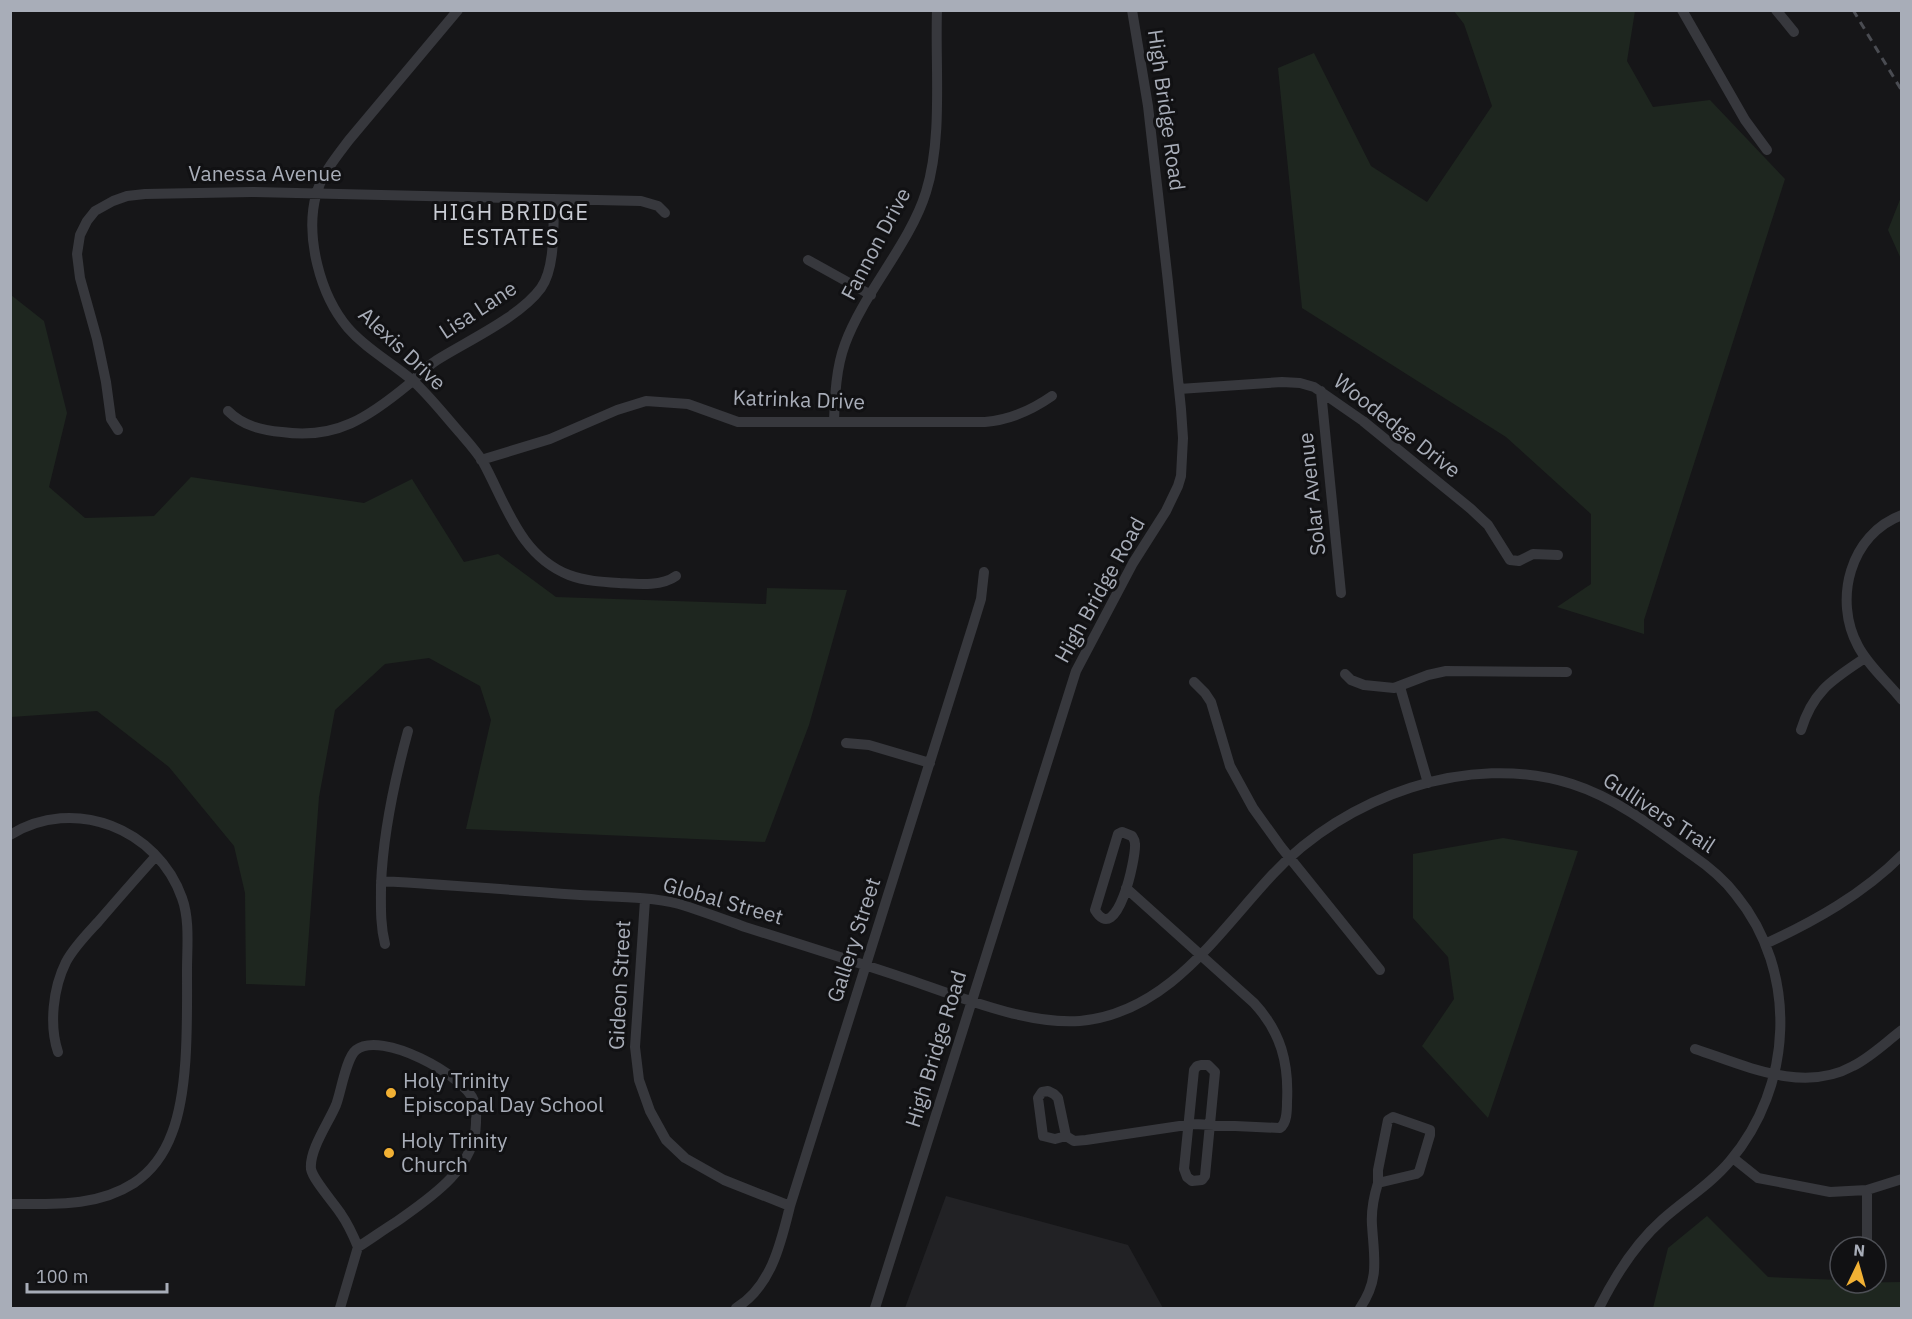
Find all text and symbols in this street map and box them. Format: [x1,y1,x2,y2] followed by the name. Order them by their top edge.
[1142,27,1192,192] street label: High Bridge Road
[188,159,342,187] street label: Vanessa Avenue
[834,182,916,305] street label: Fannon Drive
[432,197,590,251] district label: HIGH BRIDGE ESTATES
[433,274,522,345] street label: Lisa Lane
[353,300,453,396] street label: Alexis Drive
[1328,367,1467,484] street label: Woodedge Drive
[732,383,866,415] street label: Katrinka Drive
[1291,431,1331,557] street label: Solar Avenue
[1047,512,1151,667] street label: High Bridge Road
[1598,765,1721,859] street label: Gullivers Trail
[660,870,787,931] street label: Global Street
[820,874,886,1006] street label: Gallery Street
[602,919,636,1050] street label: Gideon Street
[898,967,972,1131] street label: High Bridge Road
[403,1066,604,1118] place label: Holy Trinity Episcopal Day School
[384,1086,398,1100] marker: Holy Trinity Episcopal Day School
[401,1126,508,1178] place label: Holy Trinity Church
[382,1146,396,1160] marker: Holy Trinity Church
[1828,1235,1888,1295] north arrow
[1853,1240,1866,1261] text: N
[27,1256,166,1294] scale bar
[36,1265,88,1288] text: 100 m

